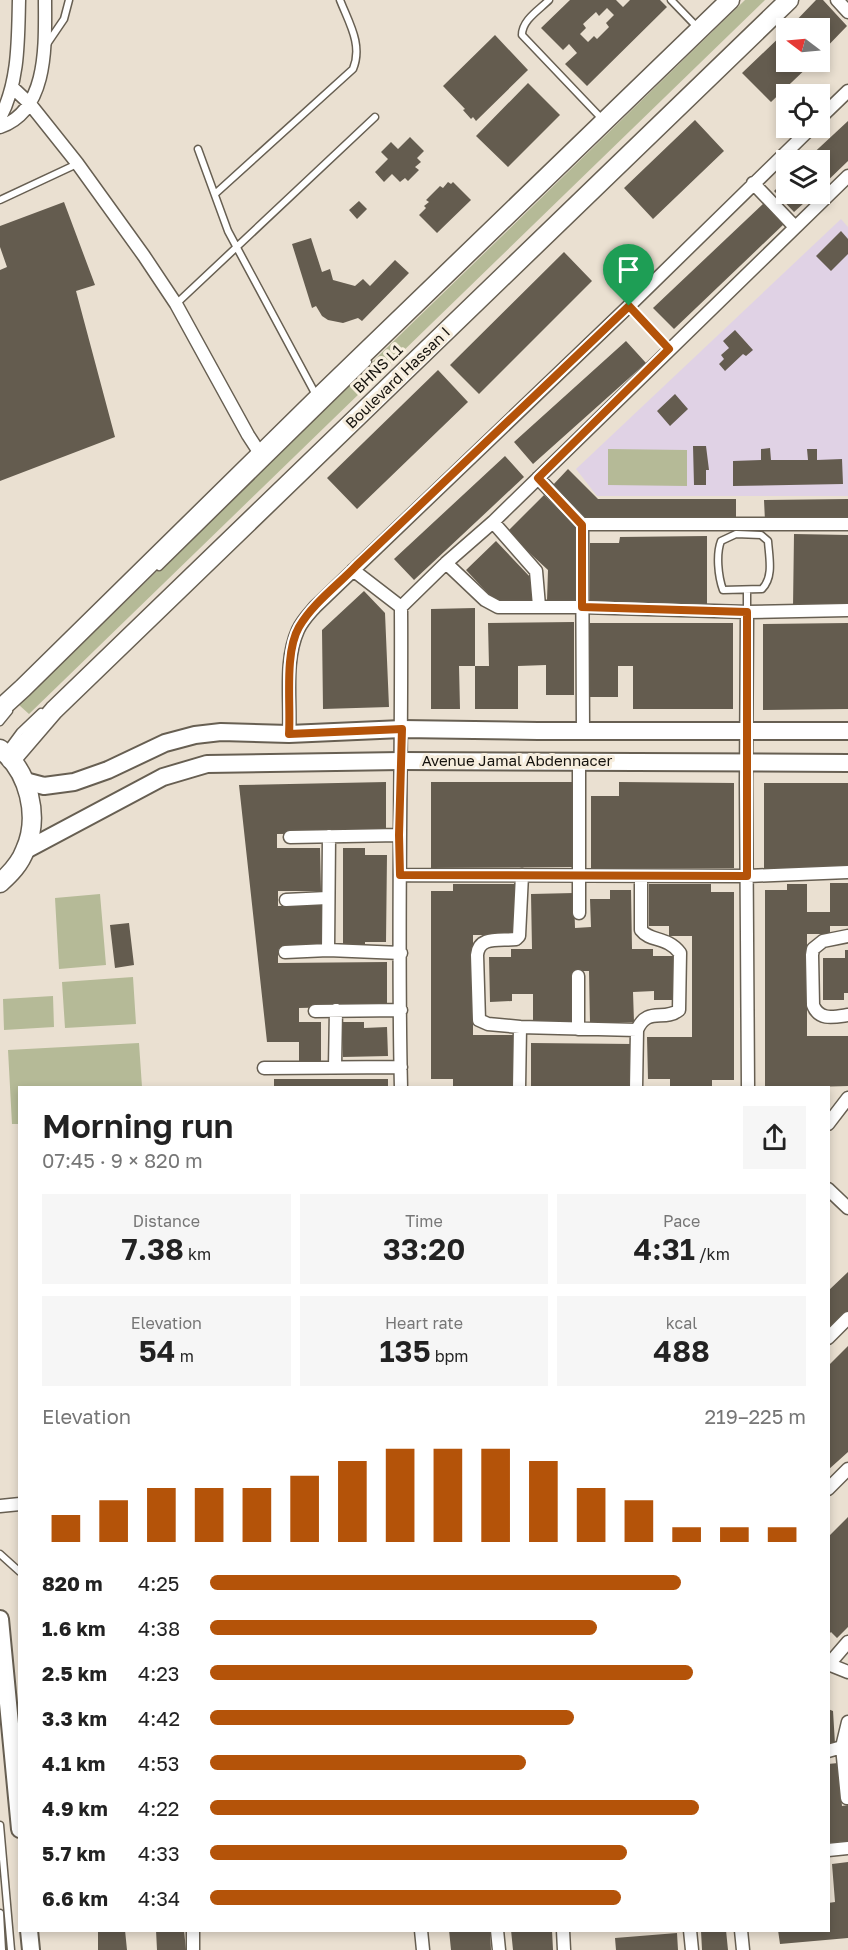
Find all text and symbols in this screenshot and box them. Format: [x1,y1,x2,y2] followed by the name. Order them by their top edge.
[776,18,830,72] north arrow
[776,18,830,204] map controls
[776,84,830,138] button: locate
[776,150,830,204] button: layers
[603,244,654,306] pin
[612,253,645,286] icon: arrive
[341,323,453,432] street label: Boulevard Hassan I
[349,340,406,396] street label: BHNS L1
[422,751,612,769] street label: Avenue Jamal Abdennacer
[42,1106,234,1145] text: Morning run
[743,1106,806,1169] button: share
[42,1148,203,1172] text: 07:45 · 9 × 820 m
[133,1211,200,1231] text: Distance
[405,1211,443,1231] text: Time
[663,1211,700,1231] text: Pace
[121,1231,184,1267] text: 7.38
[383,1231,465,1267] text: 33:20
[634,1231,695,1267] text: 4:31
[184,1244,211,1264] text: km
[695,1244,730,1264] text: /km
[131,1313,202,1333] text: Elevation
[385,1313,463,1333] text: Heart rate
[666,1313,697,1333] text: kcal
[139,1333,176,1369] text: 54
[379,1333,431,1369] text: 135
[653,1333,710,1369] text: 488
[176,1346,194,1366] text: m
[431,1346,469,1366] text: bpm
[42,1404,131,1428] text: Elevation
[705,1404,806,1428] text: 219–225 m
[42,1571,103,1595] text: 820 m
[138,1571,179,1595] text: 4:25
[42,1616,106,1640] text: 1.6 km
[138,1616,180,1640] text: 4:38
[42,1661,107,1685] text: 2.5 km
[138,1661,180,1685] text: 4:23
[42,1706,107,1730] text: 3.3 km
[138,1706,180,1730] text: 4:42
[42,1751,105,1775] text: 4.1 km
[138,1751,180,1775] text: 4:53
[42,1796,108,1820] text: 4.9 km
[138,1796,179,1820] text: 4:22
[42,1841,106,1865] text: 5.7 km
[138,1841,180,1865] text: 4:33
[42,1886,108,1910] text: 6.6 km
[138,1886,180,1910] text: 4:34

